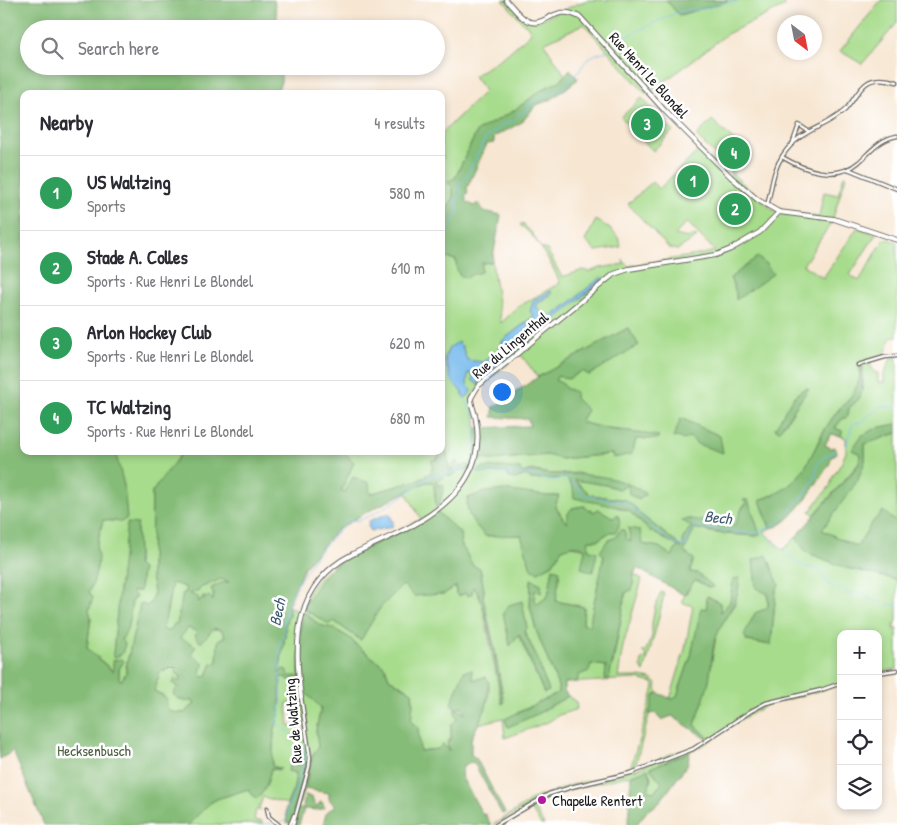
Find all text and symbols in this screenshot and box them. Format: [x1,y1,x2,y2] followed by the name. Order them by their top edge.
[777,15,822,60] north arrow
[20,20,445,75] search box
[604,27,694,123] street label: Rue Henri Le Blondel
[38,34,66,62] icon: search
[78,35,159,61] text: Search here
[631,105,663,143] pin: 3
[40,108,93,137] text: Nearby
[374,112,425,134] text: 4 results
[718,134,750,172] pin: 4
[677,162,709,200] pin: 1
[87,169,171,195] text: US Waltzing
[53,182,59,204] text: 1
[390,182,425,204] text: 580 m
[719,190,751,228] pin: 2
[87,195,125,217] text: Sports
[87,244,188,270] text: Stade A. Colles
[52,257,60,279] text: 2
[391,257,425,279] text: 610 m
[87,270,253,292] text: Sports · Rue Henri Le Blondel
[467,307,553,383] street label: Rue du Lingenthal
[87,319,212,345] text: Arlon Hockey Club
[52,332,60,354] text: 3
[389,332,425,354] text: 620 m
[87,345,253,367] text: Sports · Rue Henri Le Blondel
[489,379,515,405] your location
[87,394,171,420] text: TC Waltzing
[53,407,59,429] text: 4
[390,407,425,429] text: 680 m
[87,420,253,442] text: Sports · Rue Henri Le Blondel
[703,505,734,530] water label: Bech
[263,595,291,628] water label: Bech
[837,630,882,810] map controls
[837,630,882,675] button: +
[837,675,882,720] button: −
[279,677,307,764] street label: Rue de Waltzing
[837,720,882,765] button: locate
[57,740,131,761] park label: Hecksenbusch
[837,765,882,810] button: layers
[552,790,643,811] place label: Chapelle Rentert
[536,794,548,806] marker: Chapelle Rentert

